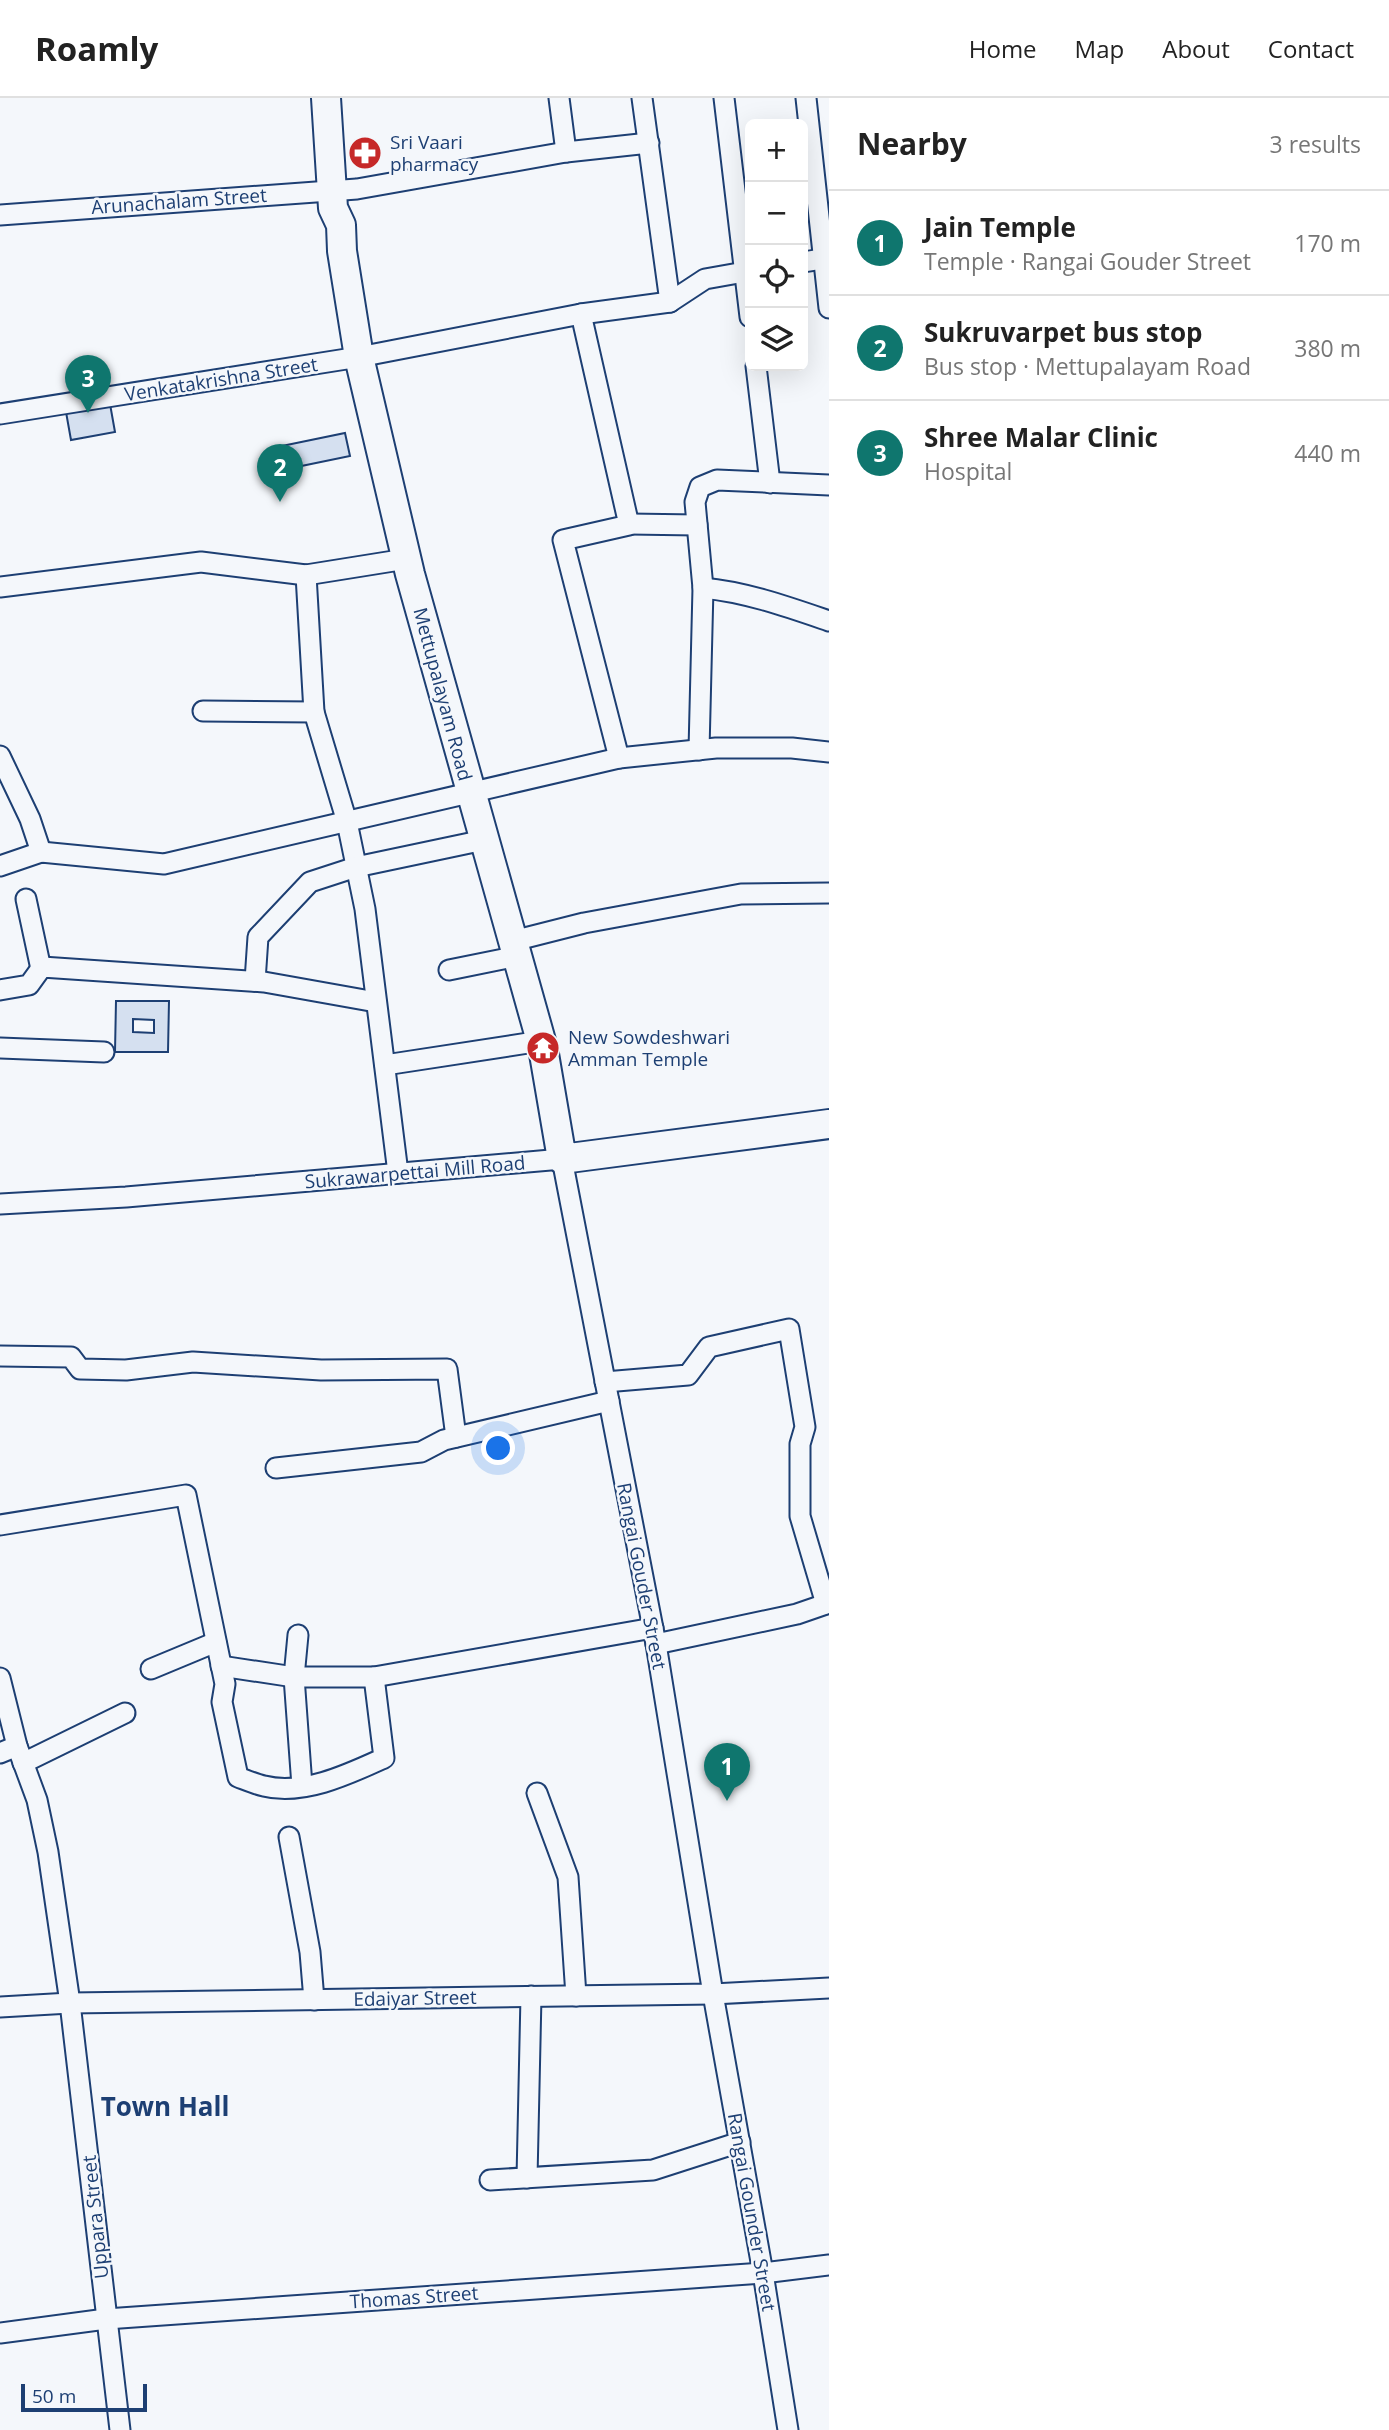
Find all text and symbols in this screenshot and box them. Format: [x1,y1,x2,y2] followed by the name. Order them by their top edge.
[35,26,158,71] text: Roamly
[969,32,1037,65] text: Home
[1075,32,1124,65] text: Map
[1162,32,1230,65] text: About
[1268,32,1354,65] text: Contact
[745,119,808,371] map controls
[745,119,808,182] button: +
[857,123,967,164] text: Nearby
[1270,128,1361,160] text: 3 results
[390,129,479,177] place label: Sri Vaari pharmacy
[346,134,384,172] pharmacy icon: Sri Vaari pharmacy
[90,182,268,220] street label: Arunachalam Street
[745,182,808,245] button: −
[924,209,1076,245] text: Jain Temple
[873,227,887,259] text: 1
[1294,227,1361,259] text: 170 m
[745,245,808,308] button: locate
[924,245,1251,277] text: Temple · Rangai Gouder Street
[745,308,808,371] button: layers
[924,314,1203,350] text: Sukruvarpet bus stop
[873,332,887,364] text: 2
[1294,332,1361,364] text: 380 m
[924,350,1251,382] text: Bus stop · Mettupalayam Road
[123,351,320,407] street label: Venkatakrishna Street
[65,355,111,413] pin: 3
[924,419,1158,455] text: Shree Malar Clinic
[873,437,887,469] text: 3
[1294,437,1361,469] text: 440 m
[257,444,303,502] pin: 2
[924,455,1012,487] text: Hospital
[407,604,479,784] street label: Mettupalayam Road
[568,1024,730,1072] place label: New Sowdeshwari Amman Temple
[524,1029,562,1067] temple icon: New Sowdeshwari Amman Temple
[304,1149,526,1195] street label: Sukrawarpettai Mill Road
[481,1431,515,1465] your location
[611,1481,673,1672] street label: Rangai Gouder Street
[704,1743,750,1801] pin: 1
[353,1984,477,2012] street label: Edaiyar Street
[101,2088,229,2124] district label: Town Hall
[722,2111,782,2314] street label: Rangai Gounder Street
[76,2154,114,2280] street label: Uppara Street
[349,2280,479,2314] street label: Thomas Street
[21,2381,147,2413] scale bar
[32,2383,76,2409] text: 50 m

